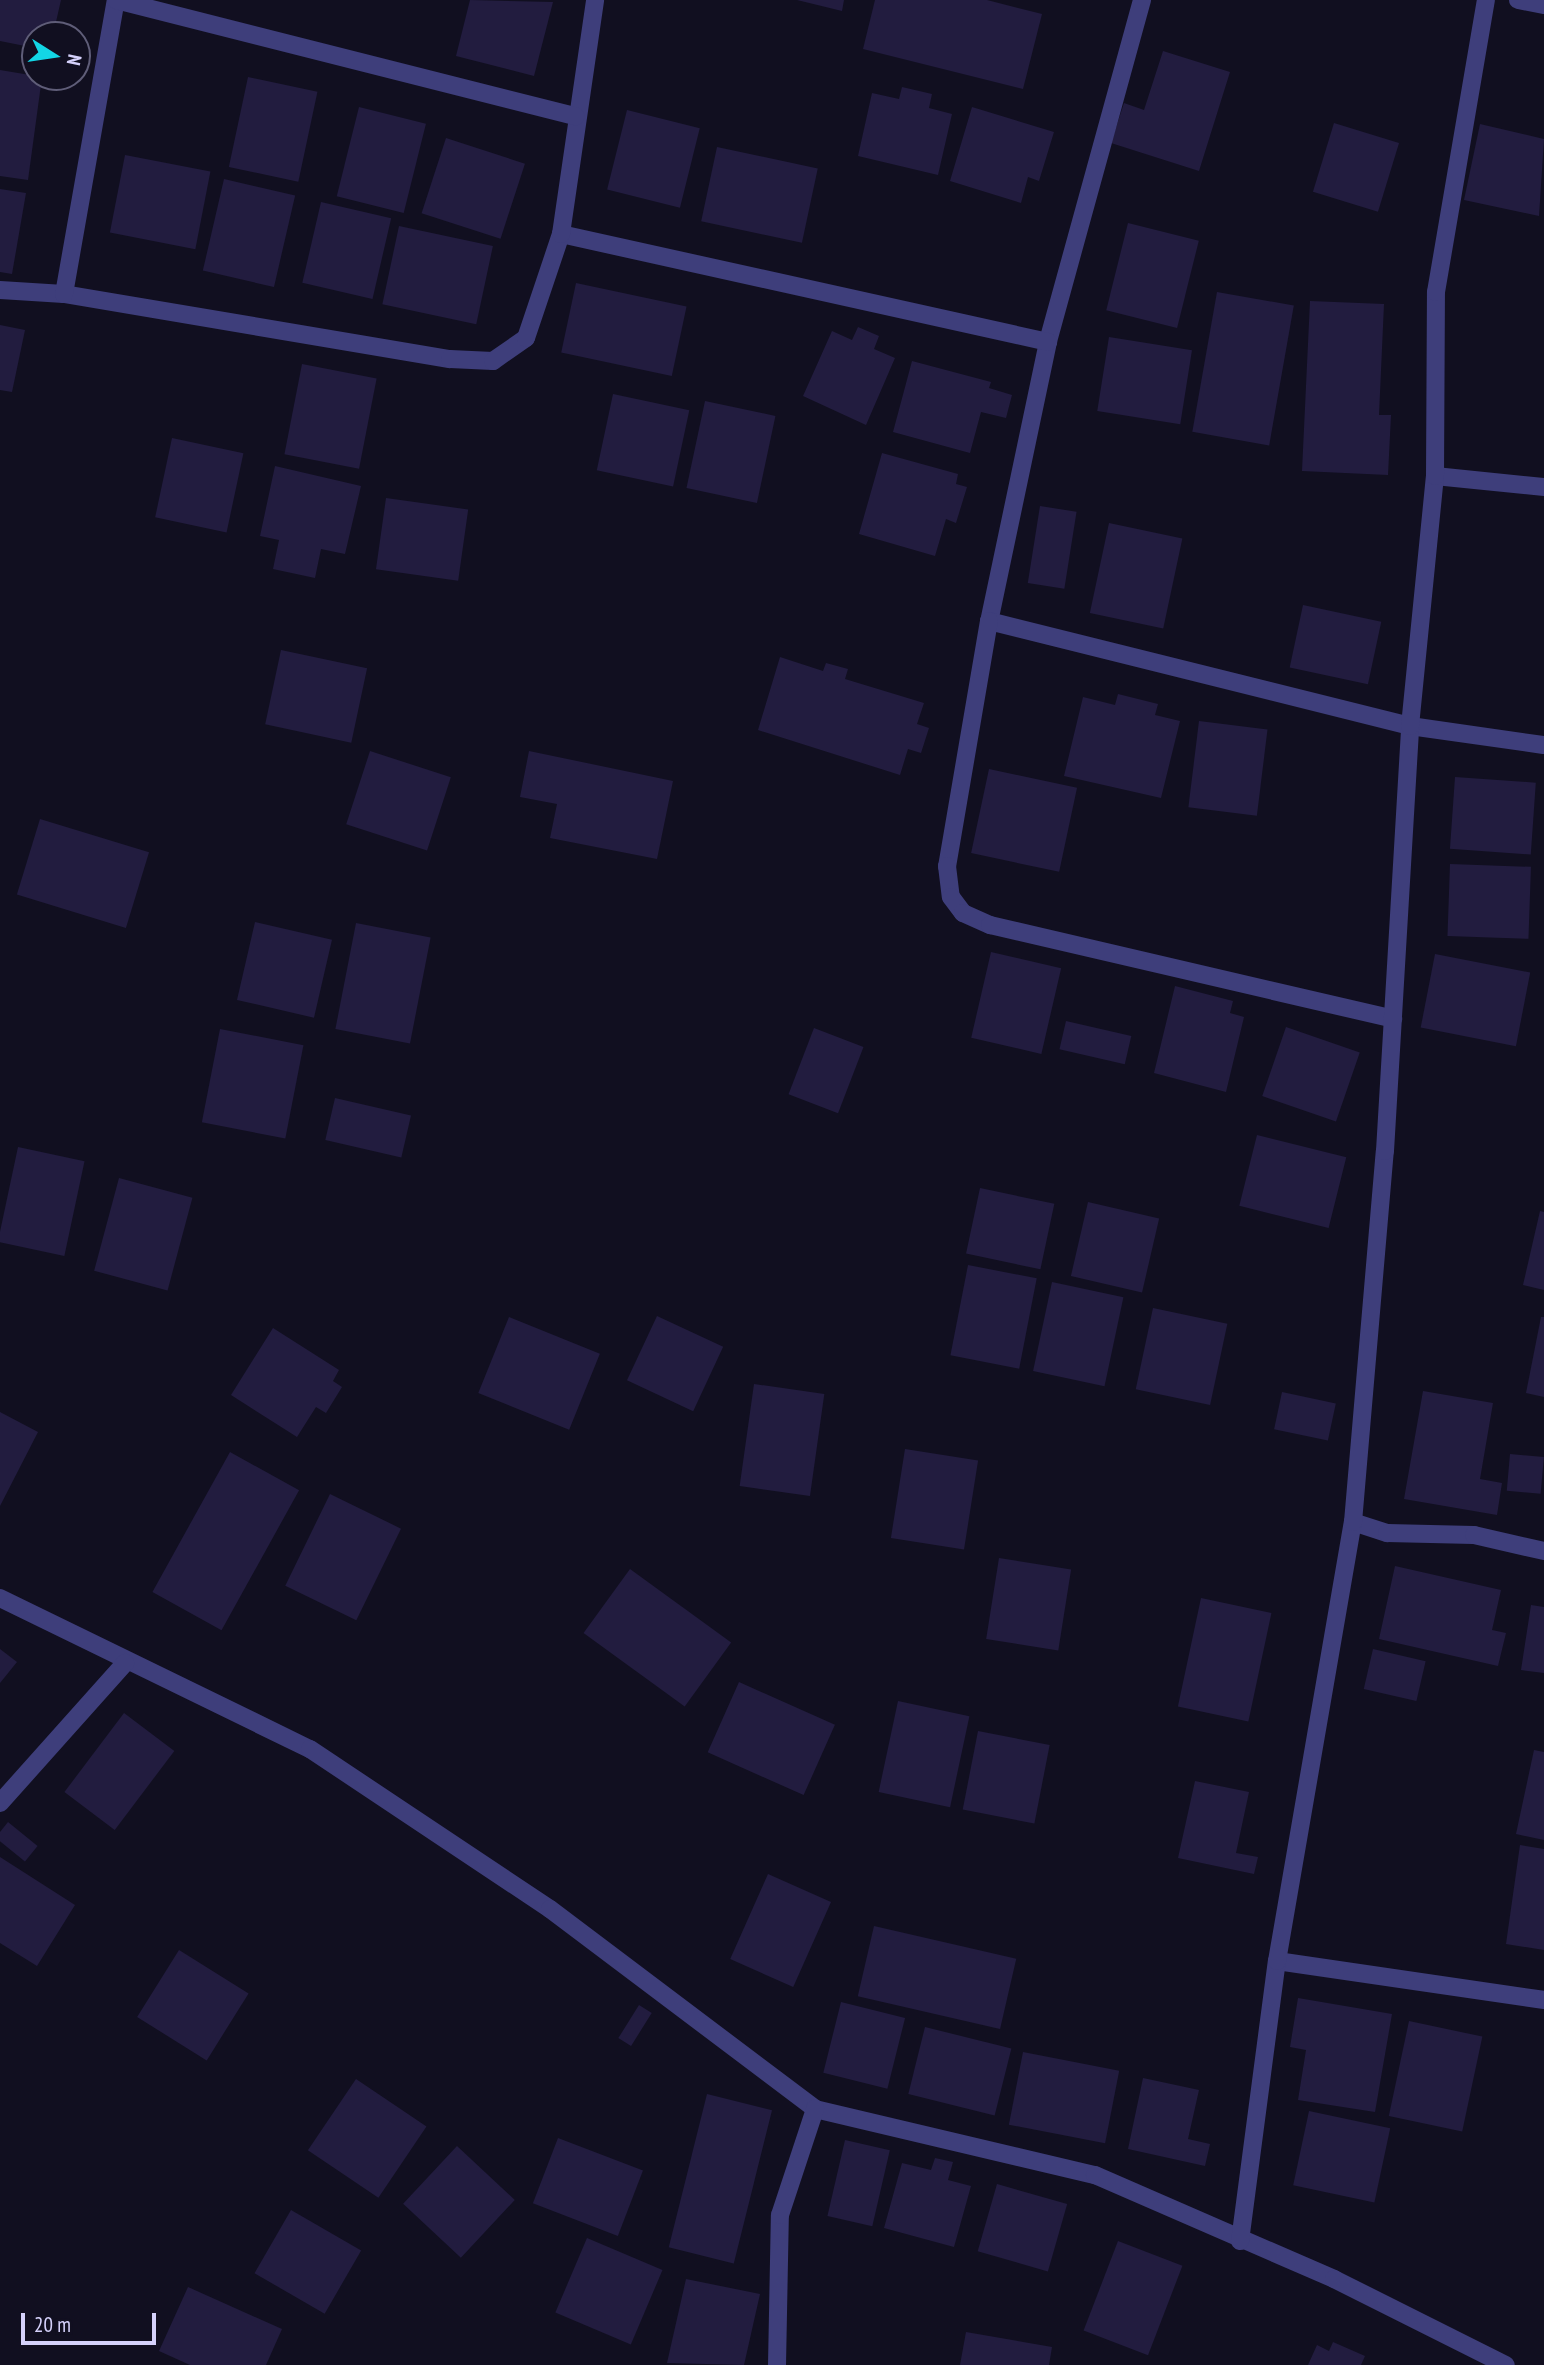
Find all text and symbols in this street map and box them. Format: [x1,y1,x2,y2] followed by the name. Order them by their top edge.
[21,21,91,91] north arrow
[62,52,87,67] text: N
[24,2298,159,2342] scale bar
[34,2311,71,2338] text: 20 m

